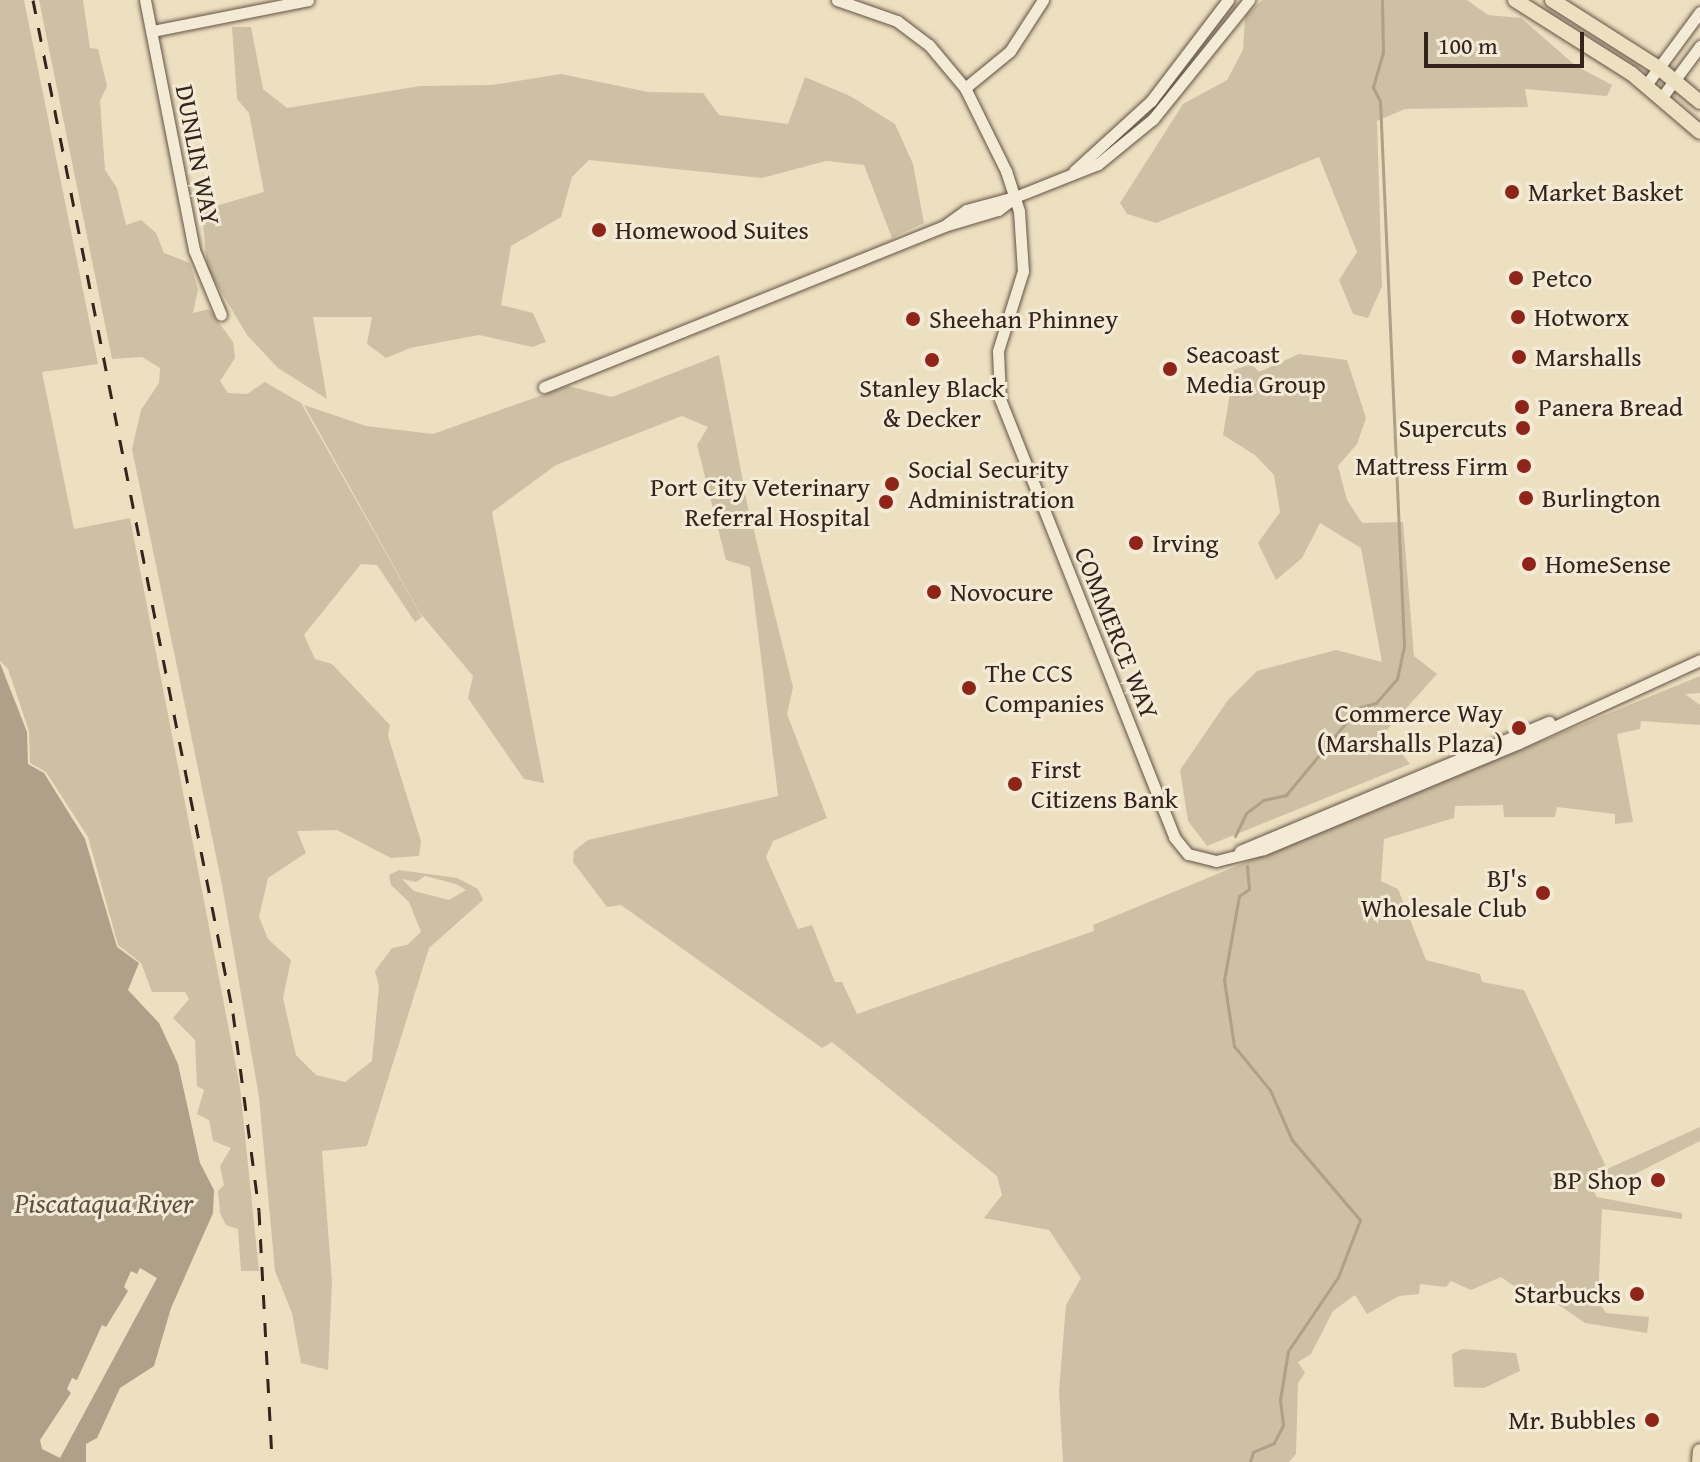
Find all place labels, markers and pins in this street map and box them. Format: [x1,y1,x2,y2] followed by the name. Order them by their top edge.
[1528,176,1684,208] place label: Market Basket
[1503,183,1521,201] marker: Market Basket
[615,214,809,246] place label: Homewood Suites
[590,221,608,239] marker: Homewood Suites
[1532,262,1592,294] place label: Petco
[1507,269,1525,287] marker: Petco
[1534,301,1629,333] place label: Hotworx
[929,303,1118,335] place label: Sheehan Phinney
[1509,308,1527,326] marker: Hotworx
[904,310,922,328] marker: Sheehan Phinney
[1186,338,1326,400] place label: Seacoast Media Group
[1535,341,1641,373] place label: Marshalls
[1510,348,1528,366] marker: Marshalls
[923,351,941,369] marker: Stanley Black & Decker
[1161,360,1179,378] marker: Seacoast Media Group
[859,372,1005,434] place label: Stanley Black & Decker
[1538,391,1683,423] place label: Panera Bread
[1513,398,1531,416] marker: Panera Bread
[1399,412,1507,444] place label: Supercuts
[1514,419,1532,437] marker: Supercuts
[1355,450,1508,482] place label: Mattress Firm
[908,453,1075,514] place label: Social Security Administration
[1515,457,1533,475] marker: Mattress Firm
[650,471,870,532] place label: Port City Veterinary Referral Hospital
[883,475,901,493] marker: Social Security Administration
[1542,482,1661,514] place label: Burlington
[1517,489,1535,507] marker: Burlington
[877,493,895,511] marker: Port City Veterinary Referral Hospital
[1152,527,1218,559] place label: Irving
[1127,534,1145,552] marker: Irving
[1545,548,1671,580] place label: HomeSense
[1520,555,1538,573] marker: HomeSense
[950,576,1054,608] place label: Novocure
[925,583,943,601] marker: Novocure
[985,657,1104,718] place label: The CCS Companies
[960,679,978,697] marker: The CCS Companies
[1317,697,1503,758] place label: Commerce Way (Marshalls Plaza)
[1510,719,1528,737] marker: Commerce Way (Marshalls Plaza)
[1031,753,1178,814] place label: First Citizens Bank
[1006,775,1024,793] marker: First Citizens Bank
[1361,862,1527,924] place label: BJ's Wholesale Club
[1534,884,1552,902] marker: BJ's Wholesale Club
[1553,1164,1642,1196] place label: BP Shop
[1649,1171,1667,1189] marker: BP Shop
[1514,1278,1621,1310] place label: Starbucks
[1628,1285,1646,1303] marker: Starbucks
[1508,1404,1636,1436] place label: Mr. Bubbles
[1643,1411,1661,1429] marker: Mr. Bubbles

